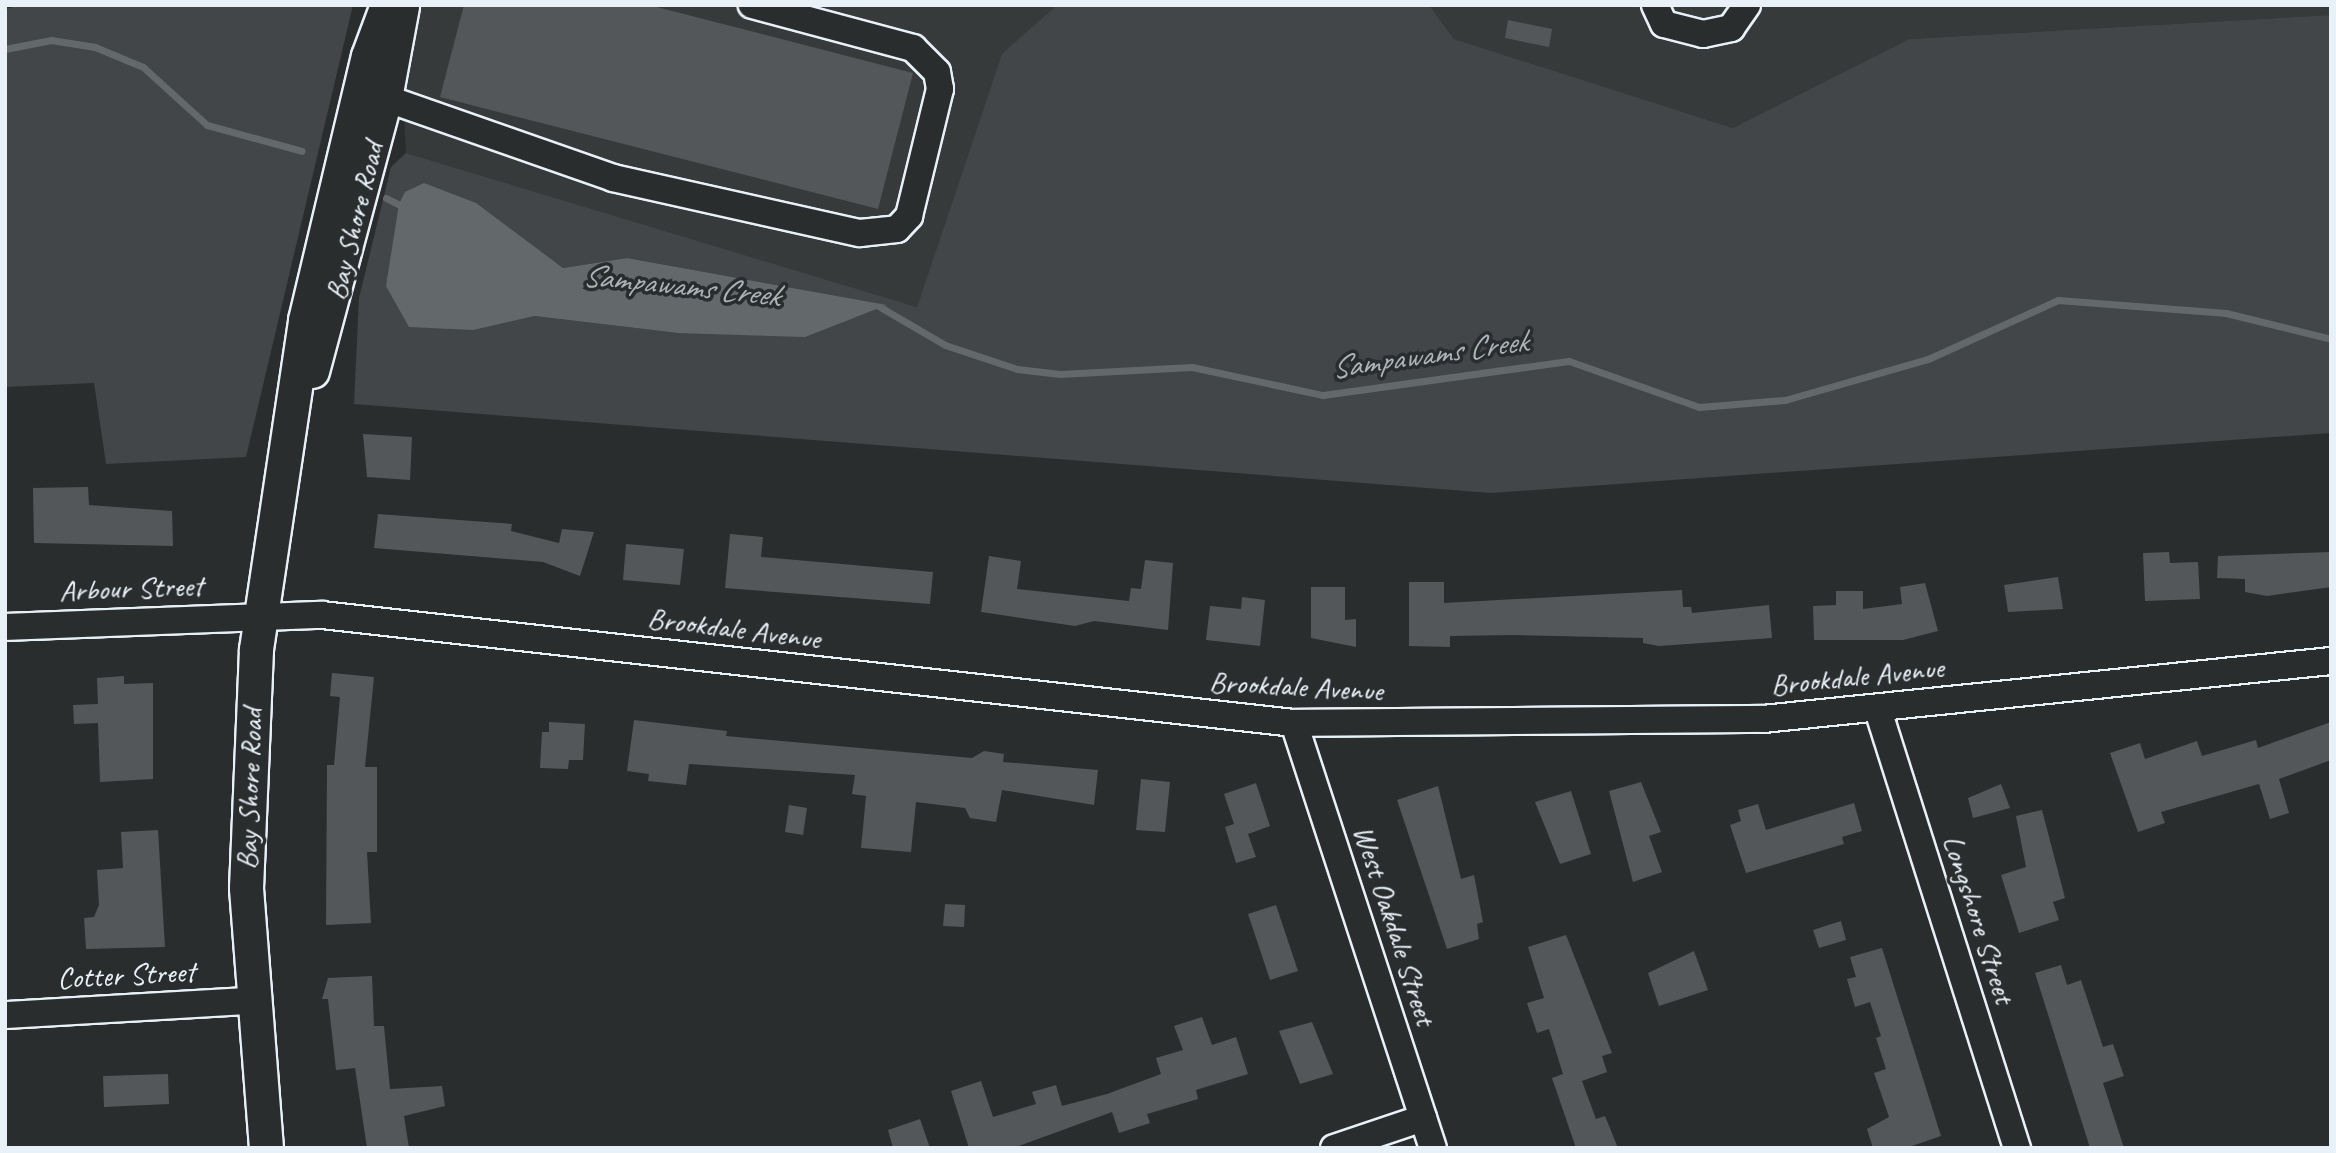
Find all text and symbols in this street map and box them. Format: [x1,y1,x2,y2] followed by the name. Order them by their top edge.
[317,137,391,305] street label: Bay Shore Road
[581,257,781,315] water label: Sampawams Creek
[1329,322,1529,388] water label: Sampawams Creek
[59,568,203,608] street label: Arbour Street
[646,600,822,656] street label: Brookdale Avenue
[1769,649,1945,703] street label: Brookdale Avenue
[1208,663,1384,709] street label: Brookdale Avenue
[228,707,270,871] street label: Bay Shore Road
[1346,820,1444,1030] street label: West Oakdale Street
[1935,830,2023,1008] street label: Longshore Street
[56,953,196,997] street label: Cotter Street

